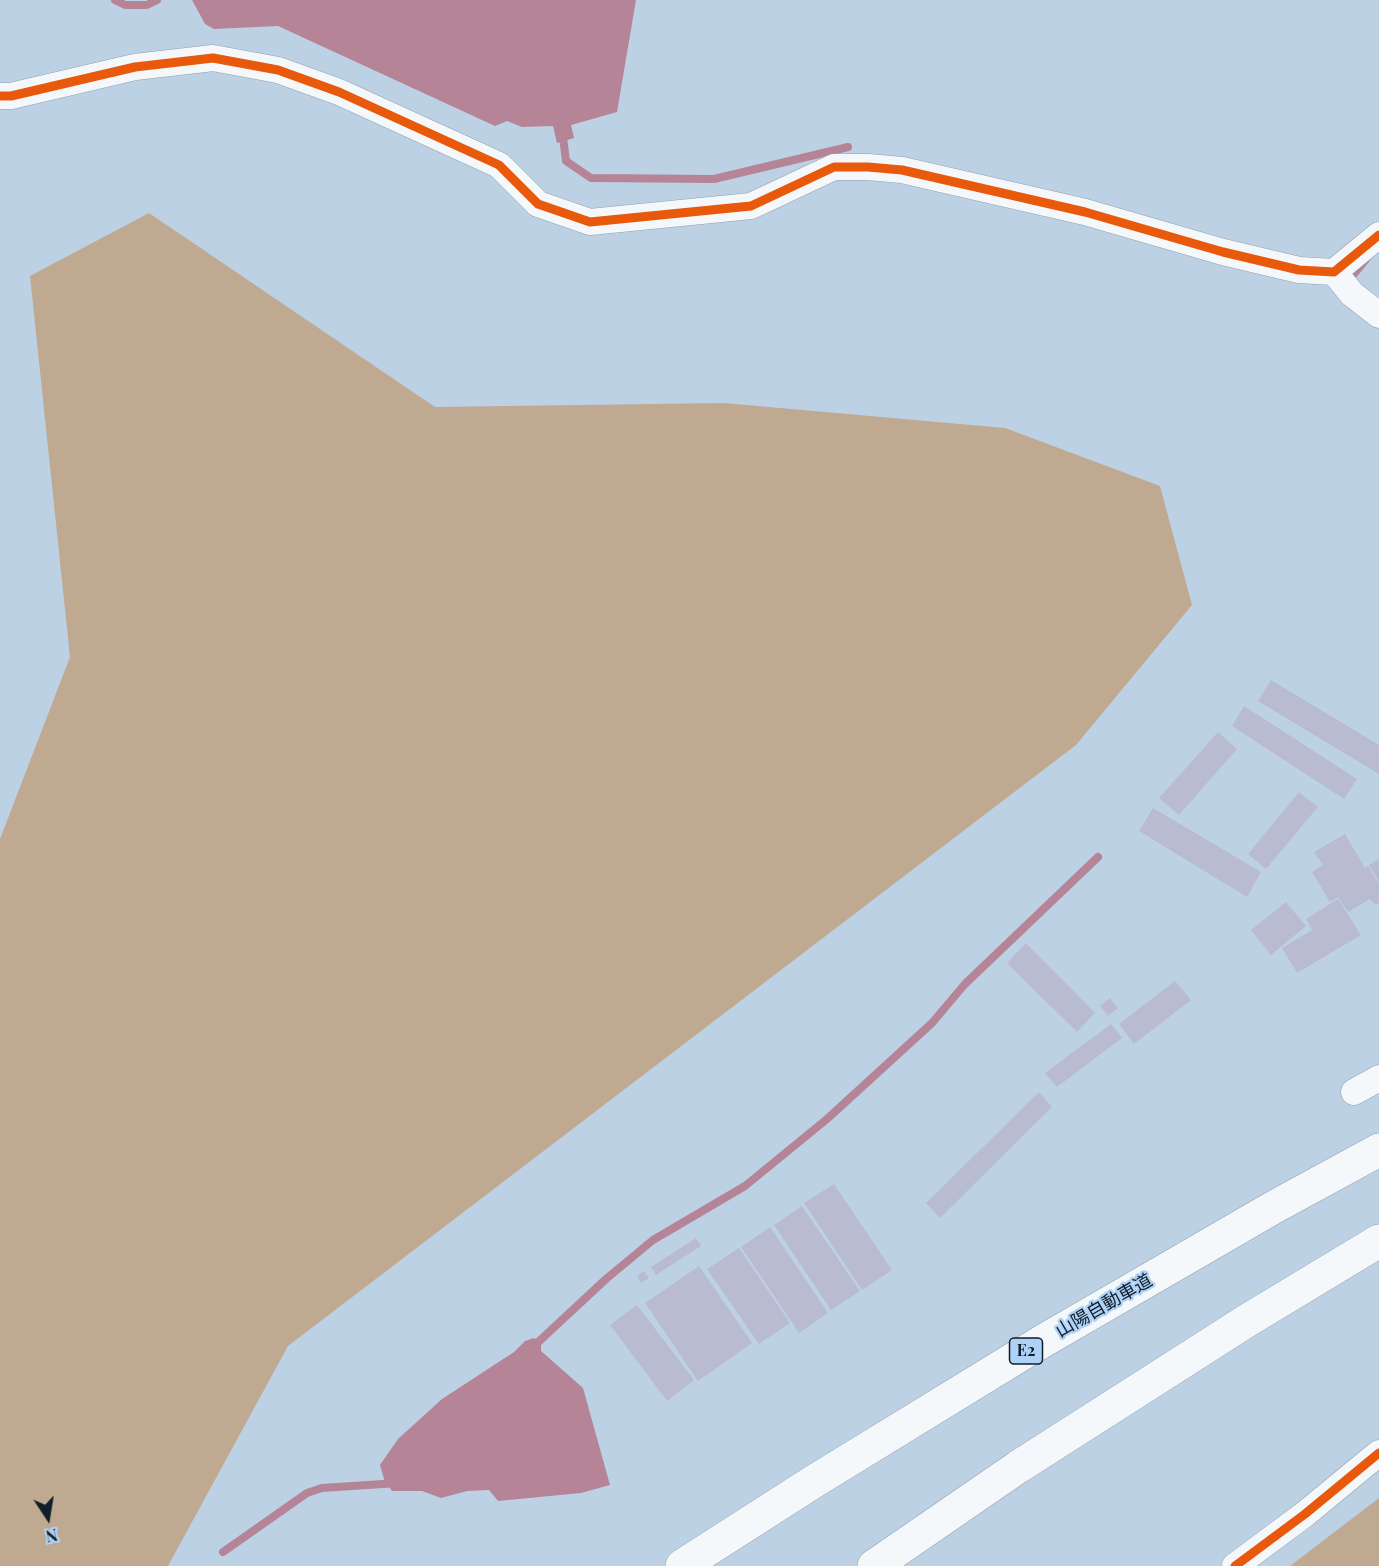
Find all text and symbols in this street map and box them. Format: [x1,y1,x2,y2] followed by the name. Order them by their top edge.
[1052,1270,1156,1342] street label: 山陽自動車道
[1010,1338,1042,1364] road number: E2
[18,1488,78,1548] north arrow
[44,1525,60,1548] text: N

